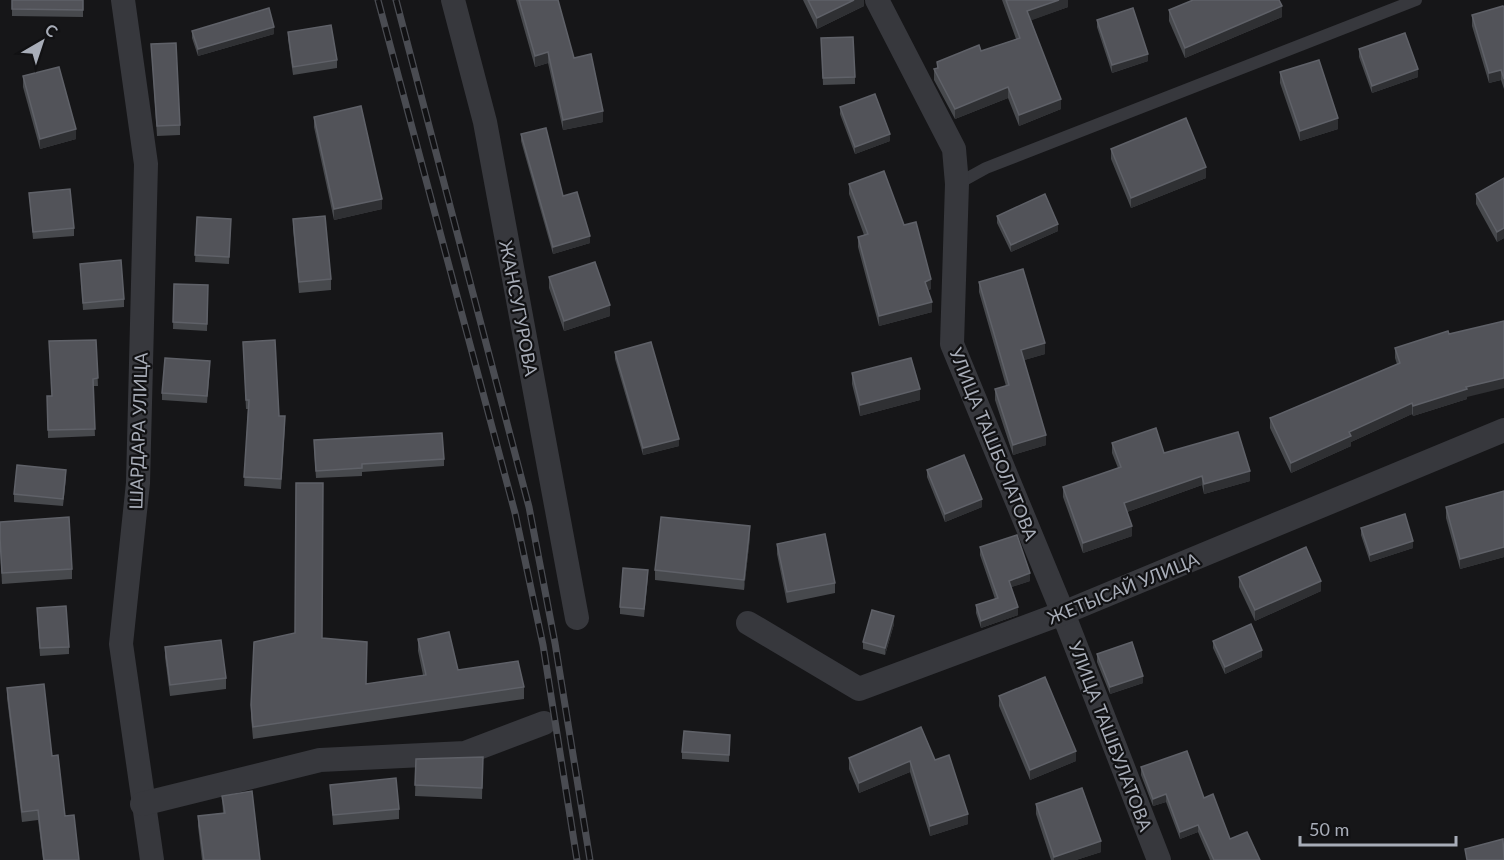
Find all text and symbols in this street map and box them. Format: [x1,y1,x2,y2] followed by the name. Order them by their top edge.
[12,12,72,72] north arrow
[42,19,62,41] text: С
[495,238,543,378] street label: ЖАНСУГУРОВА
[945,344,1043,544] street label: УЛИЦА ТАШБОЛАТОВА
[124,351,152,510] street label: ШАРДАРА УЛИЦА
[1044,547,1203,628] street label: ЖЕТЫСАЙ УЛИЦА
[1065,638,1158,835] street label: УЛИЦА ТАШБУЛАТОВА
[1300,809,1456,847] scale bar
[1309,818,1349,840] text: 50 m

